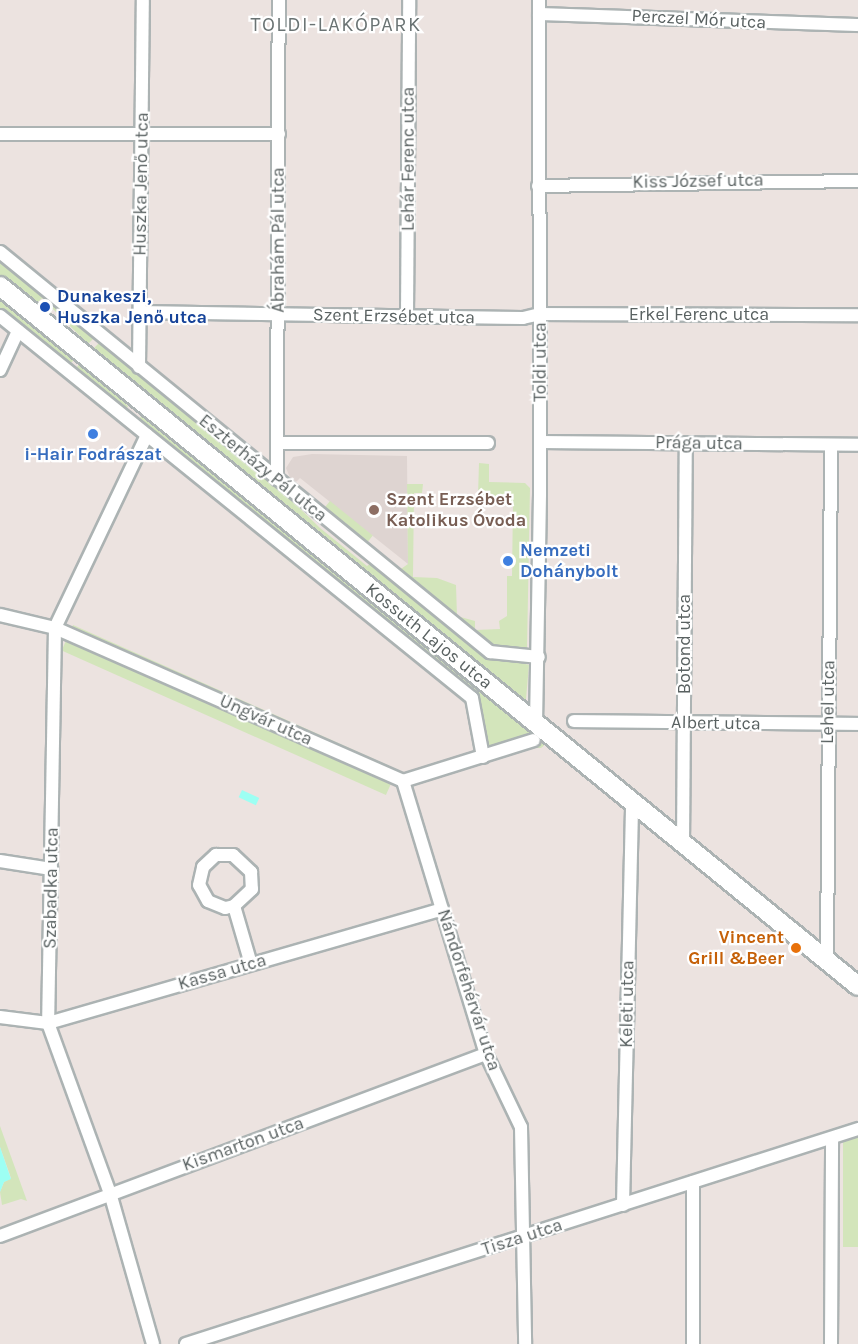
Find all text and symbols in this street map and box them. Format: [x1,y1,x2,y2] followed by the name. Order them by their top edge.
[631,5,767,33] street label: Perczel Mór utca
[250,12,422,36] district label: TOLDI-LAKÓPARK
[397,87,419,231] street label: Lehár Ferenc utca
[129,112,153,256] street label: Huszka Jenő utca
[267,167,289,313] street label: Ábrahám Pál utca
[632,169,764,193] street label: Kiss József utca
[57,286,207,328] place label: Dunakeszi, Huszka Jenő utca
[38,300,52,314] marker: Dunakeszi, Huszka Jenő utca
[629,303,769,325] street label: Erkel Ferenc utca
[313,304,475,328] street label: Szent Erzsébet utca
[529,322,551,402] street label: Toldi utca
[195,410,331,526] street label: Eszterházy Pál utca
[86,427,100,441] marker: i-Hair Fodrászat
[655,431,743,455] street label: Prága utca
[24,443,162,465] place label: i-Hair Fodrászat
[386,489,526,532] place label: Szent Erzsébet Katolikus Óvoda
[367,503,381,517] marker: Szent Erzsébet Katolikus Óvoda
[520,540,618,582] place label: Nemzeti Dohánybolt
[501,554,515,568] marker: Nemzeti Dohánybolt
[361,578,497,694] street label: Kossuth Lajos utca
[673,594,695,694] street label: Botond utca
[816,660,840,744] street label: Lehel utca
[216,690,316,750] street label: Ungvár utca
[671,711,761,735] street label: Albert utca
[39,827,63,949] street label: Szabadka utca
[433,906,505,1074] street label: Nándorfehérvár utca
[688,927,784,970] place label: Vincent Grill &Beer
[789,941,803,955] marker: Vincent Grill &Beer
[175,949,269,995] street label: Kassa utca
[615,960,639,1048] street label: Keleti utca
[179,1112,307,1176] street label: Kismarton utca
[479,1214,565,1260] street label: Tisza utca

